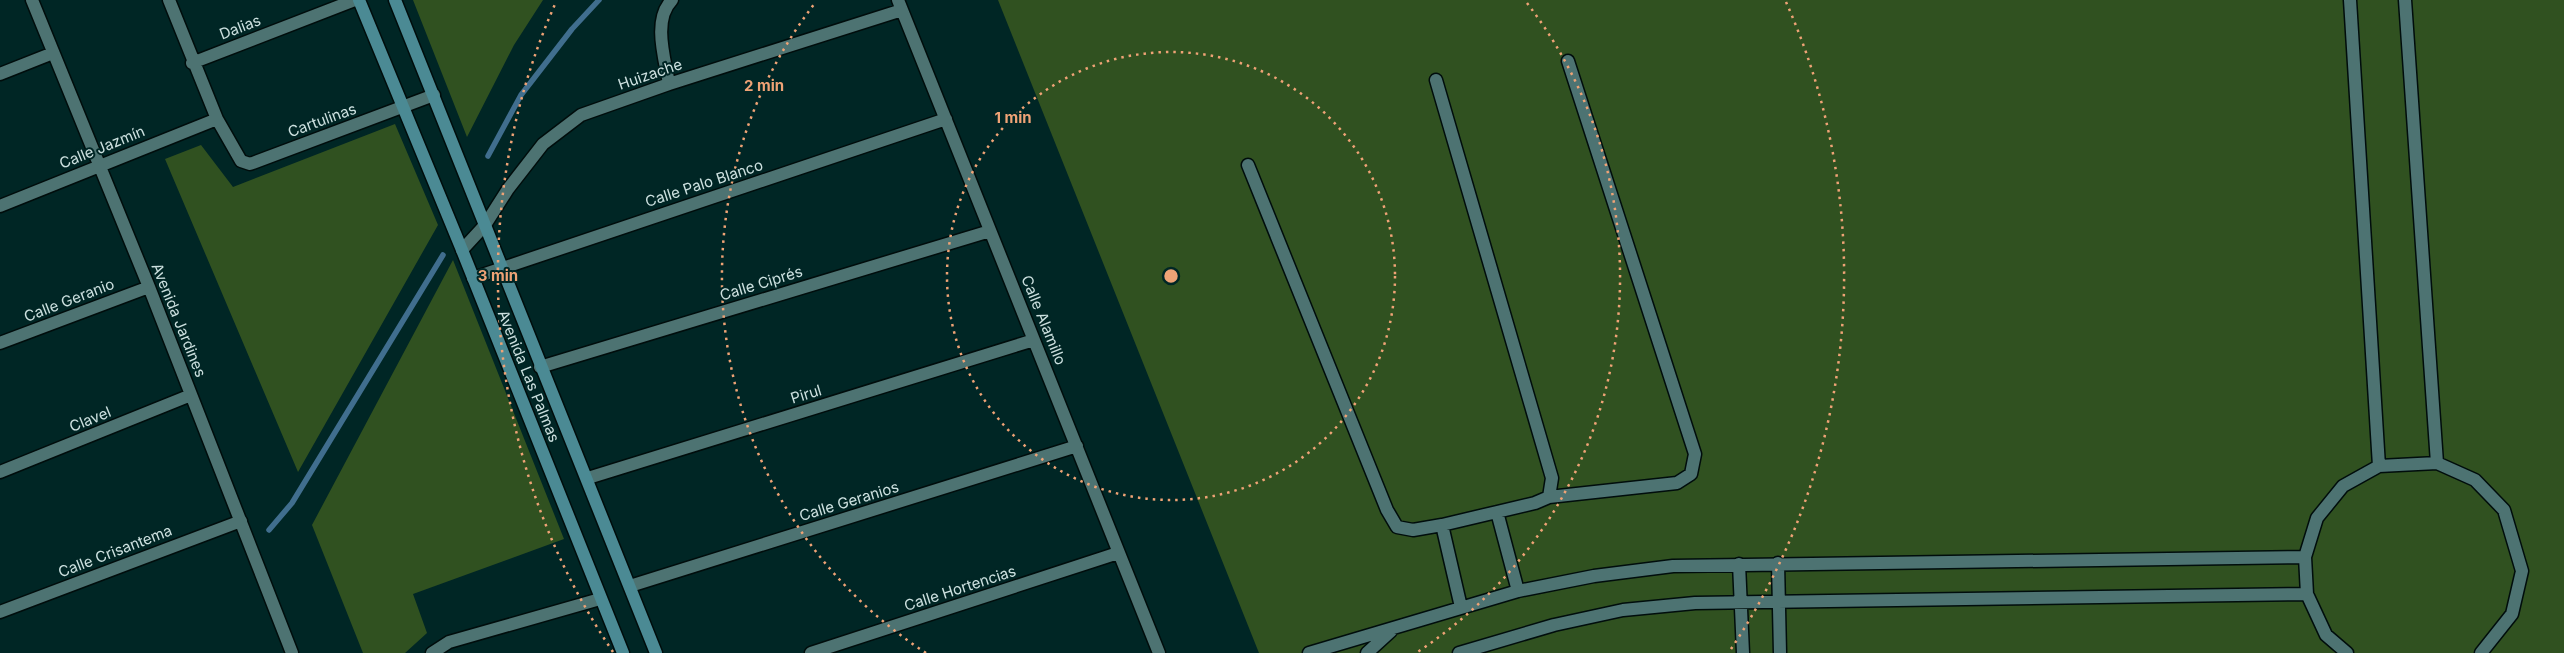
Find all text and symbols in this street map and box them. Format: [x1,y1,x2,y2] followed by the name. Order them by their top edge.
[217,10,263,44] street label: Dalias
[615,54,685,94] street label: Huizache
[744,76,784,95] text: 2 min
[285,99,359,141] street label: Cartulinas
[994,108,1032,127] text: 1 min
[56,121,148,173] street label: Calle Jazmín
[643,155,765,211] street label: Calle Palo Blanco
[147,260,211,380] street label: Avenida Jardines
[717,261,805,305] street label: Calle Ciprés
[478,266,518,285] text: 3 min
[1162,267,1180,285] centre of rings
[1017,272,1071,368] street label: Calle Alamillo
[21,274,117,326] street label: Calle Geranio
[494,307,564,445] street label: Avenida Las Palmas
[788,380,824,408] street label: Pirul
[66,402,114,436] street label: Clavel
[797,477,901,525] street label: Calle Geranios
[55,521,175,581] street label: Calle Crisantema
[902,561,1018,615] street label: Calle Hortencias

